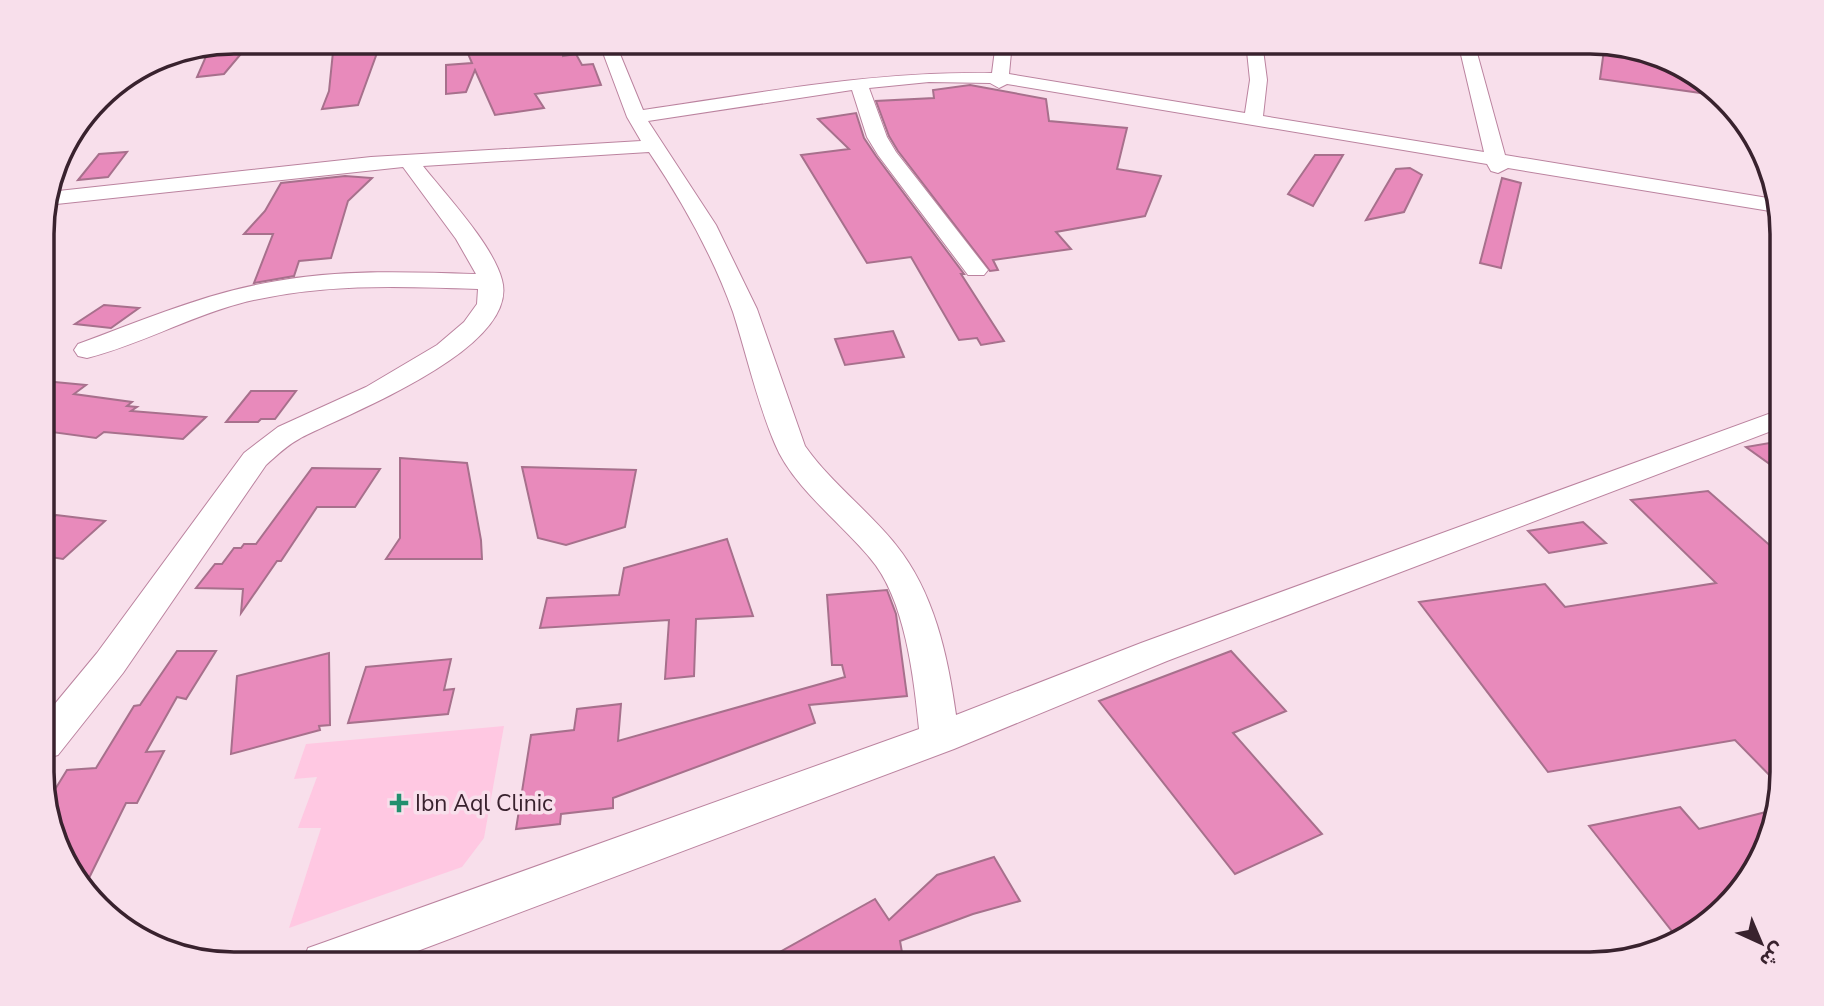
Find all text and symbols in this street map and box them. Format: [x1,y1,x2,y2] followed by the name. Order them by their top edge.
[415,788,553,819] place label: Ibn Aql Clinic
[389,793,409,813] marker: Ibn Aql Clinic
[1726,908,1796,978] north arrow
[1754,936,1791,973] text: ش

